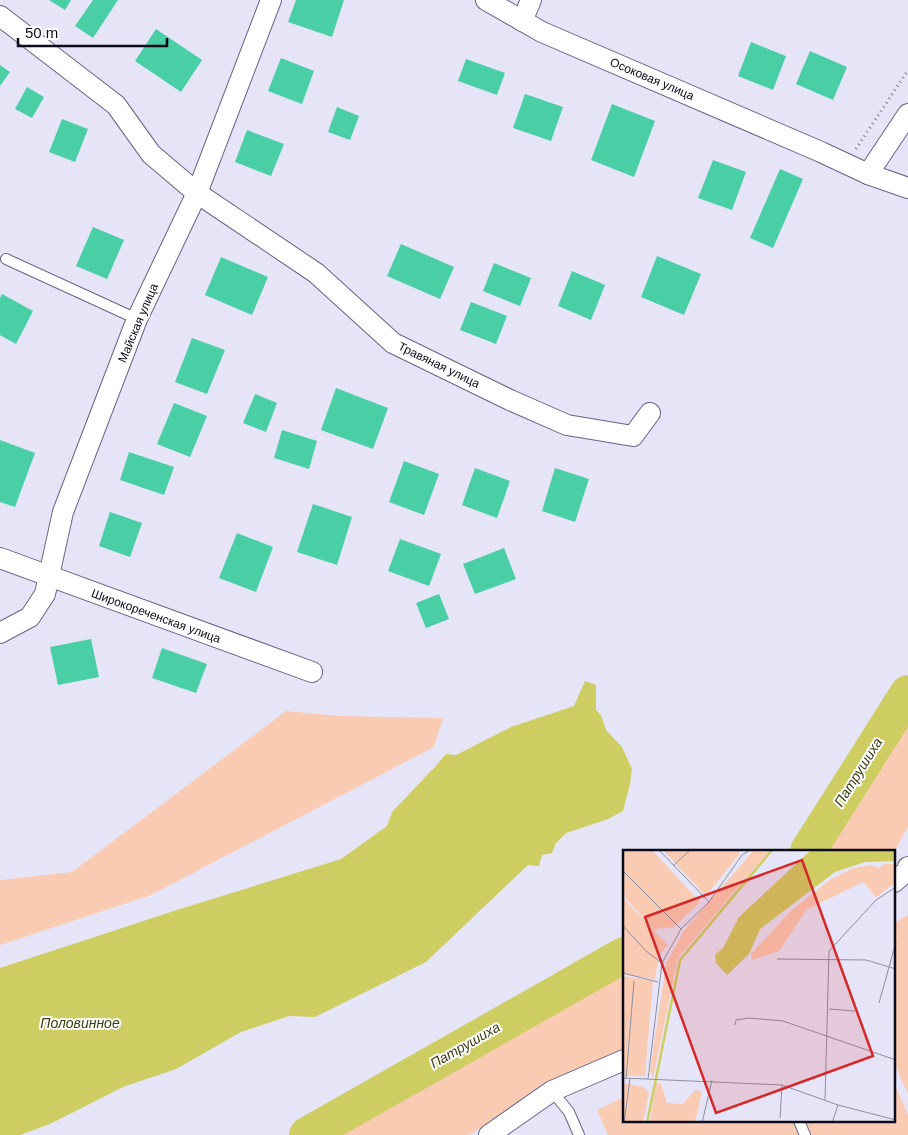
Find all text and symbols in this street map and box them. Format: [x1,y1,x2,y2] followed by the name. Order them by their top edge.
[18,15,166,47] scale bar
[25,24,58,41] text: 50 m
[608,55,696,103] street label: Осоковая улица
[115,281,161,365] street label: Майская улица
[396,339,482,391] street label: Травяная улица
[89,586,223,646] street label: Широкореченская улица
[831,735,886,809] water label: Патрушиха
[623,850,896,1122] inset map
[40,1015,120,1031] water label: Половинное
[427,1019,503,1071] water label: Патрушиха

